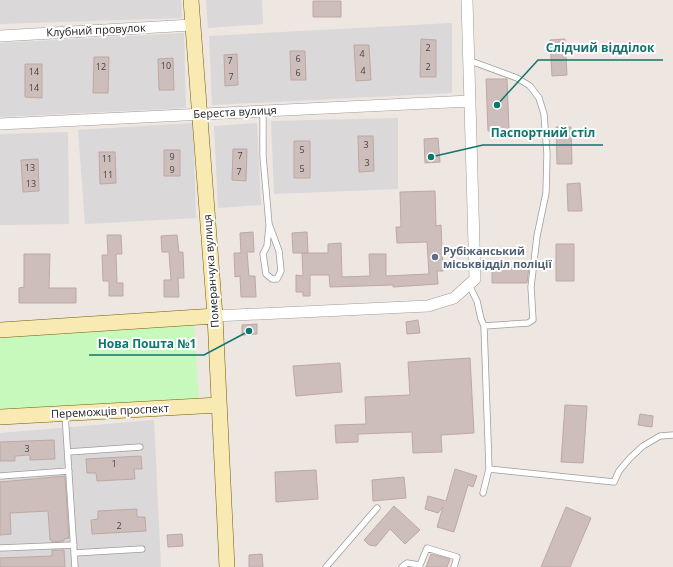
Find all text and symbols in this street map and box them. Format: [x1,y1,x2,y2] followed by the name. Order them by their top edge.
[46,19,146,40] street label: Клубний провулок
[538,36,663,60] callout: Слідчий відділок
[546,39,655,56] text: Слідчий відділок
[425,41,431,54] house number: 2
[359,47,365,60] house number: 4
[295,52,301,65] house number: 6
[227,54,233,67] house number: 7
[161,59,171,72] house number: 10
[96,60,106,73] house number: 12
[425,60,431,73] house number: 2
[360,64,366,77] house number: 4
[29,65,39,78] house number: 14
[295,66,301,79] house number: 6
[228,70,234,83] house number: 7
[29,81,39,94] house number: 14
[193,102,277,121] street label: Береста вулиця
[483,121,603,145] callout: Паспортний стіл
[491,124,595,141] text: Паспортний стіл
[363,138,369,151] house number: 3
[299,143,305,156] house number: 5
[237,149,243,162] house number: 7
[169,150,175,163] house number: 9
[102,152,112,165] house number: 11
[364,156,370,169] house number: 3
[25,161,35,174] house number: 13
[299,162,305,175] house number: 5
[169,163,175,176] house number: 9
[236,165,242,178] house number: 7
[103,168,113,181] house number: 11
[26,177,36,190] house number: 13
[199,214,222,328] street label: Померанчука вулиця
[443,243,552,271] place label: Рубіжанський міськвідділ поліції
[430,252,440,262] marker: Рубіжанський міськвідділ поліції
[89,331,204,355] callout: Нова Пошта №1
[98,335,196,352] text: Нова Пошта №1
[51,400,169,421] street label: Переможців проспект
[24,442,30,455] house number: 3
[111,457,117,470] house number: 1
[116,519,122,532] house number: 2

